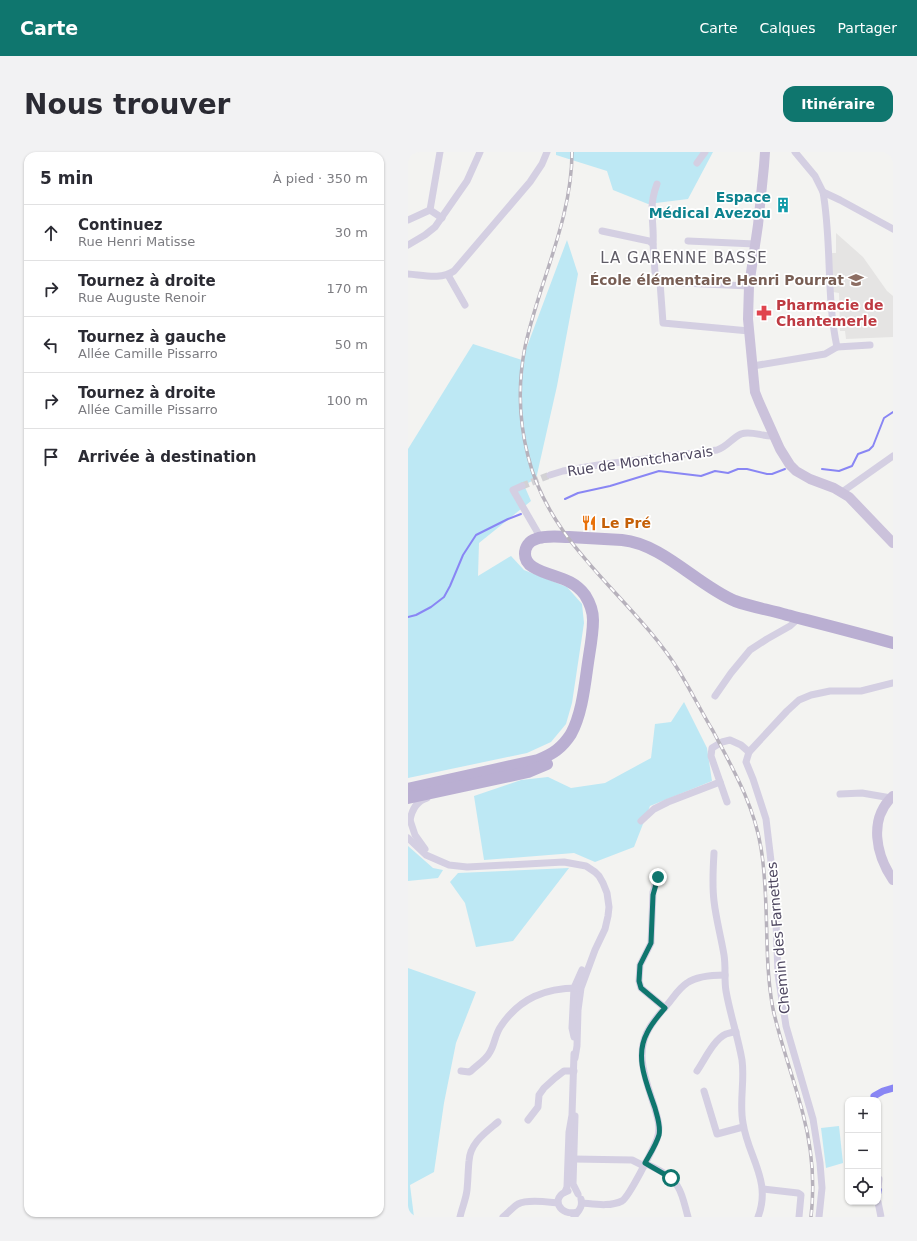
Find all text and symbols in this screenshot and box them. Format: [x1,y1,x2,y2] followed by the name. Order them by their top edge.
[20,17,78,39] text: Carte
[699,20,738,36] text: Carte
[760,20,816,36] text: Calques
[838,20,897,36] text: Partager
[783,86,893,122] button: Itinéraire
[24,88,230,121] text: Nous trouver
[40,168,93,188] text: 5 min
[273,171,368,186] text: À pied · 350 m
[649,189,771,221] place label: Espace Médical Avezou
[774,196,792,214] building icon: Espace Médical Avezou
[78,216,163,234] text: Continuez
[40,222,62,244] icon: ahead
[335,225,368,240] text: 30 m
[78,234,195,249] text: Rue Henri Matisse
[600,249,768,267] district label: LA GARENNE BASSE
[847,271,865,289] school or university icon: École élémentaire Henri Pourrat
[78,272,216,290] text: Tournez à droite
[590,272,844,288] place label: École élémentaire Henri Pourrat
[40,278,62,300] icon: right
[326,281,368,296] text: 170 m
[78,290,206,305] text: Rue Auguste Renoir
[776,297,884,329] place label: Pharmacie de Chantemerle
[755,304,773,322] pharmacy icon: Pharmacie de Chantemerle
[78,328,226,346] text: Tournez à gauche
[40,334,62,356] icon: left
[335,337,368,352] text: 50 m
[78,346,218,361] text: Allée Camille Pissarro
[78,384,216,402] text: Tournez à droite
[40,390,62,412] icon: right
[326,393,368,408] text: 100 m
[78,402,218,417] text: Allée Camille Pissarro
[566,443,714,479] street label: Rue de Montcharvais
[40,446,62,468] icon: arrive
[78,448,256,466] text: Arrivée à destination
[580,514,598,532] restaurant icon: Le Pré
[601,515,651,531] place label: Le Pré
[763,861,793,1015] street label: Chemin des Farnettes
[649,868,667,886] route end
[845,1097,881,1205] map controls
[845,1097,881,1133] button: +
[845,1133,881,1169] button: −
[662,1169,680,1187] route start
[845,1169,881,1205] button: locate

